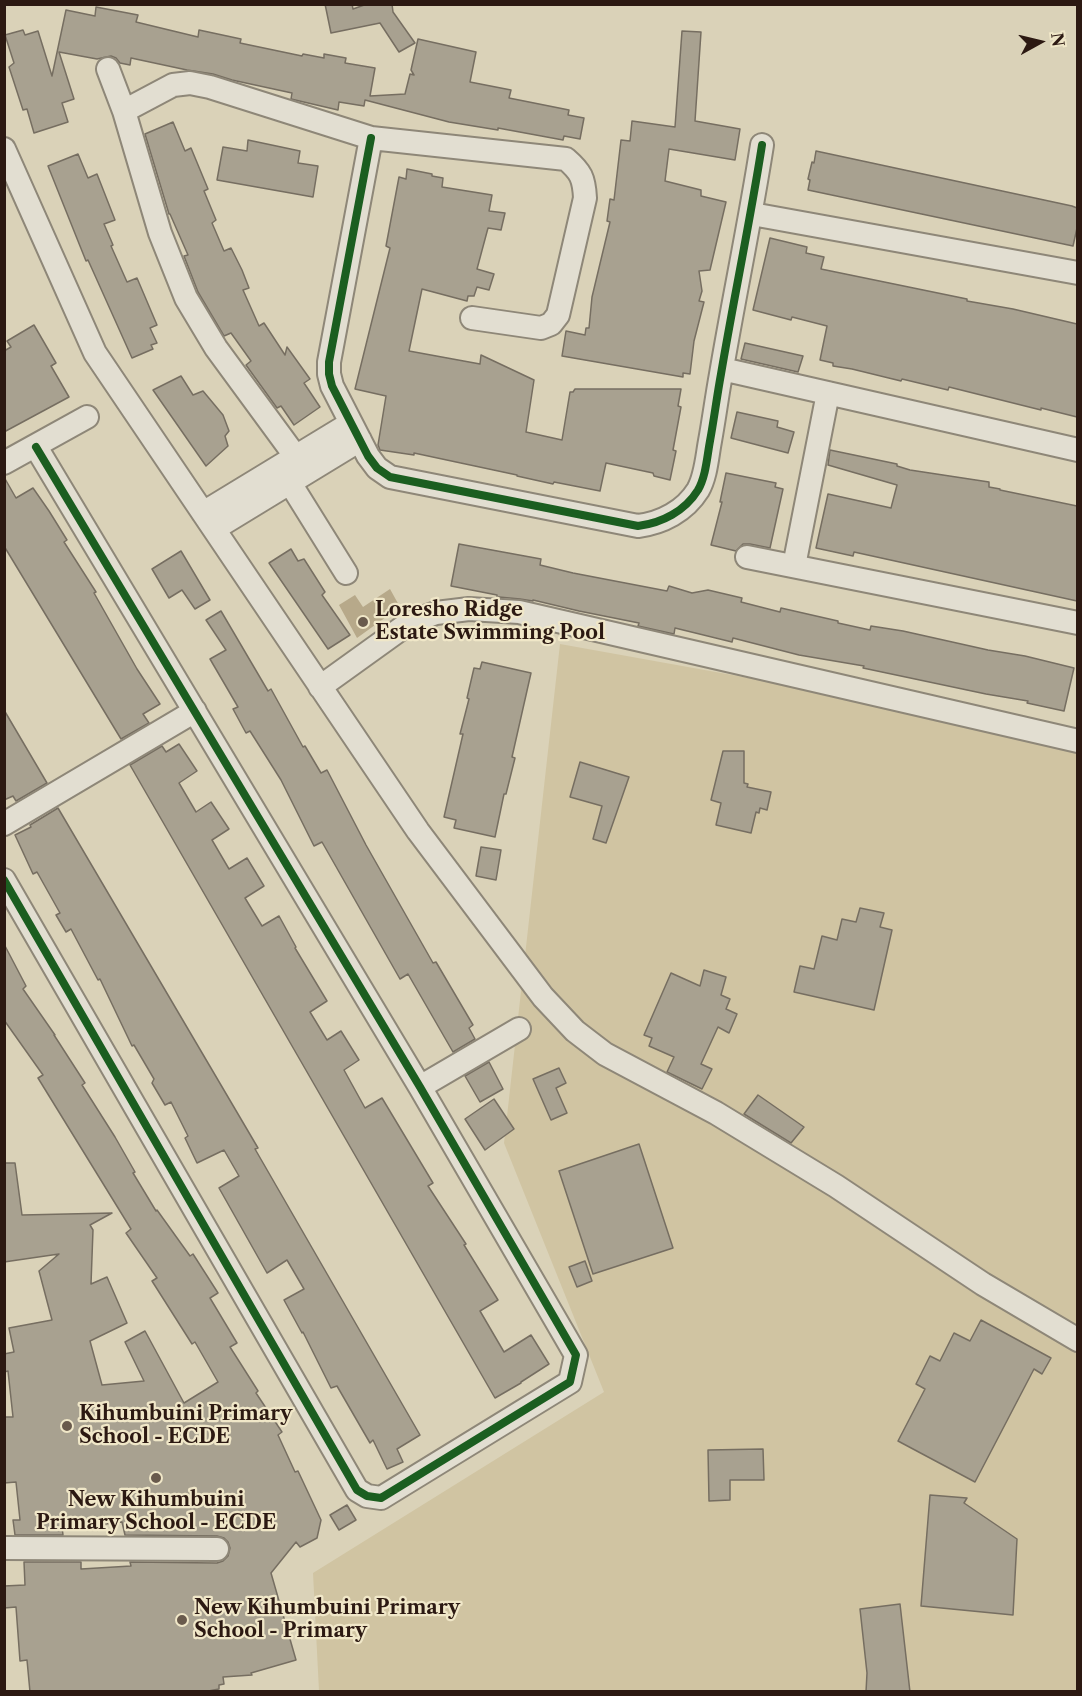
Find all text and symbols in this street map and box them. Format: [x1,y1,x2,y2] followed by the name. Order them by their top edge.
[1010,12,1070,72] north arrow
[1047,31,1069,48] text: N
[375,598,605,645] place label: Loresho Ridge Estate Swimming Pool
[356,615,370,629] marker: Loresho Ridge Estate Swimming Pool
[79,1402,292,1449] place label: Kihumbuini Primary School - ECDE
[60,1419,74,1433] marker: Kihumbuini Primary School - ECDE
[149,1471,163,1485] marker: New Kihumbuini Primary School - ECDE
[36,1488,276,1535] place label: New Kihumbuini Primary School - ECDE
[194,1596,460,1643] place label: New Kihumbuini Primary School - Primary
[175,1613,189,1627] marker: New Kihumbuini Primary School - Primary

